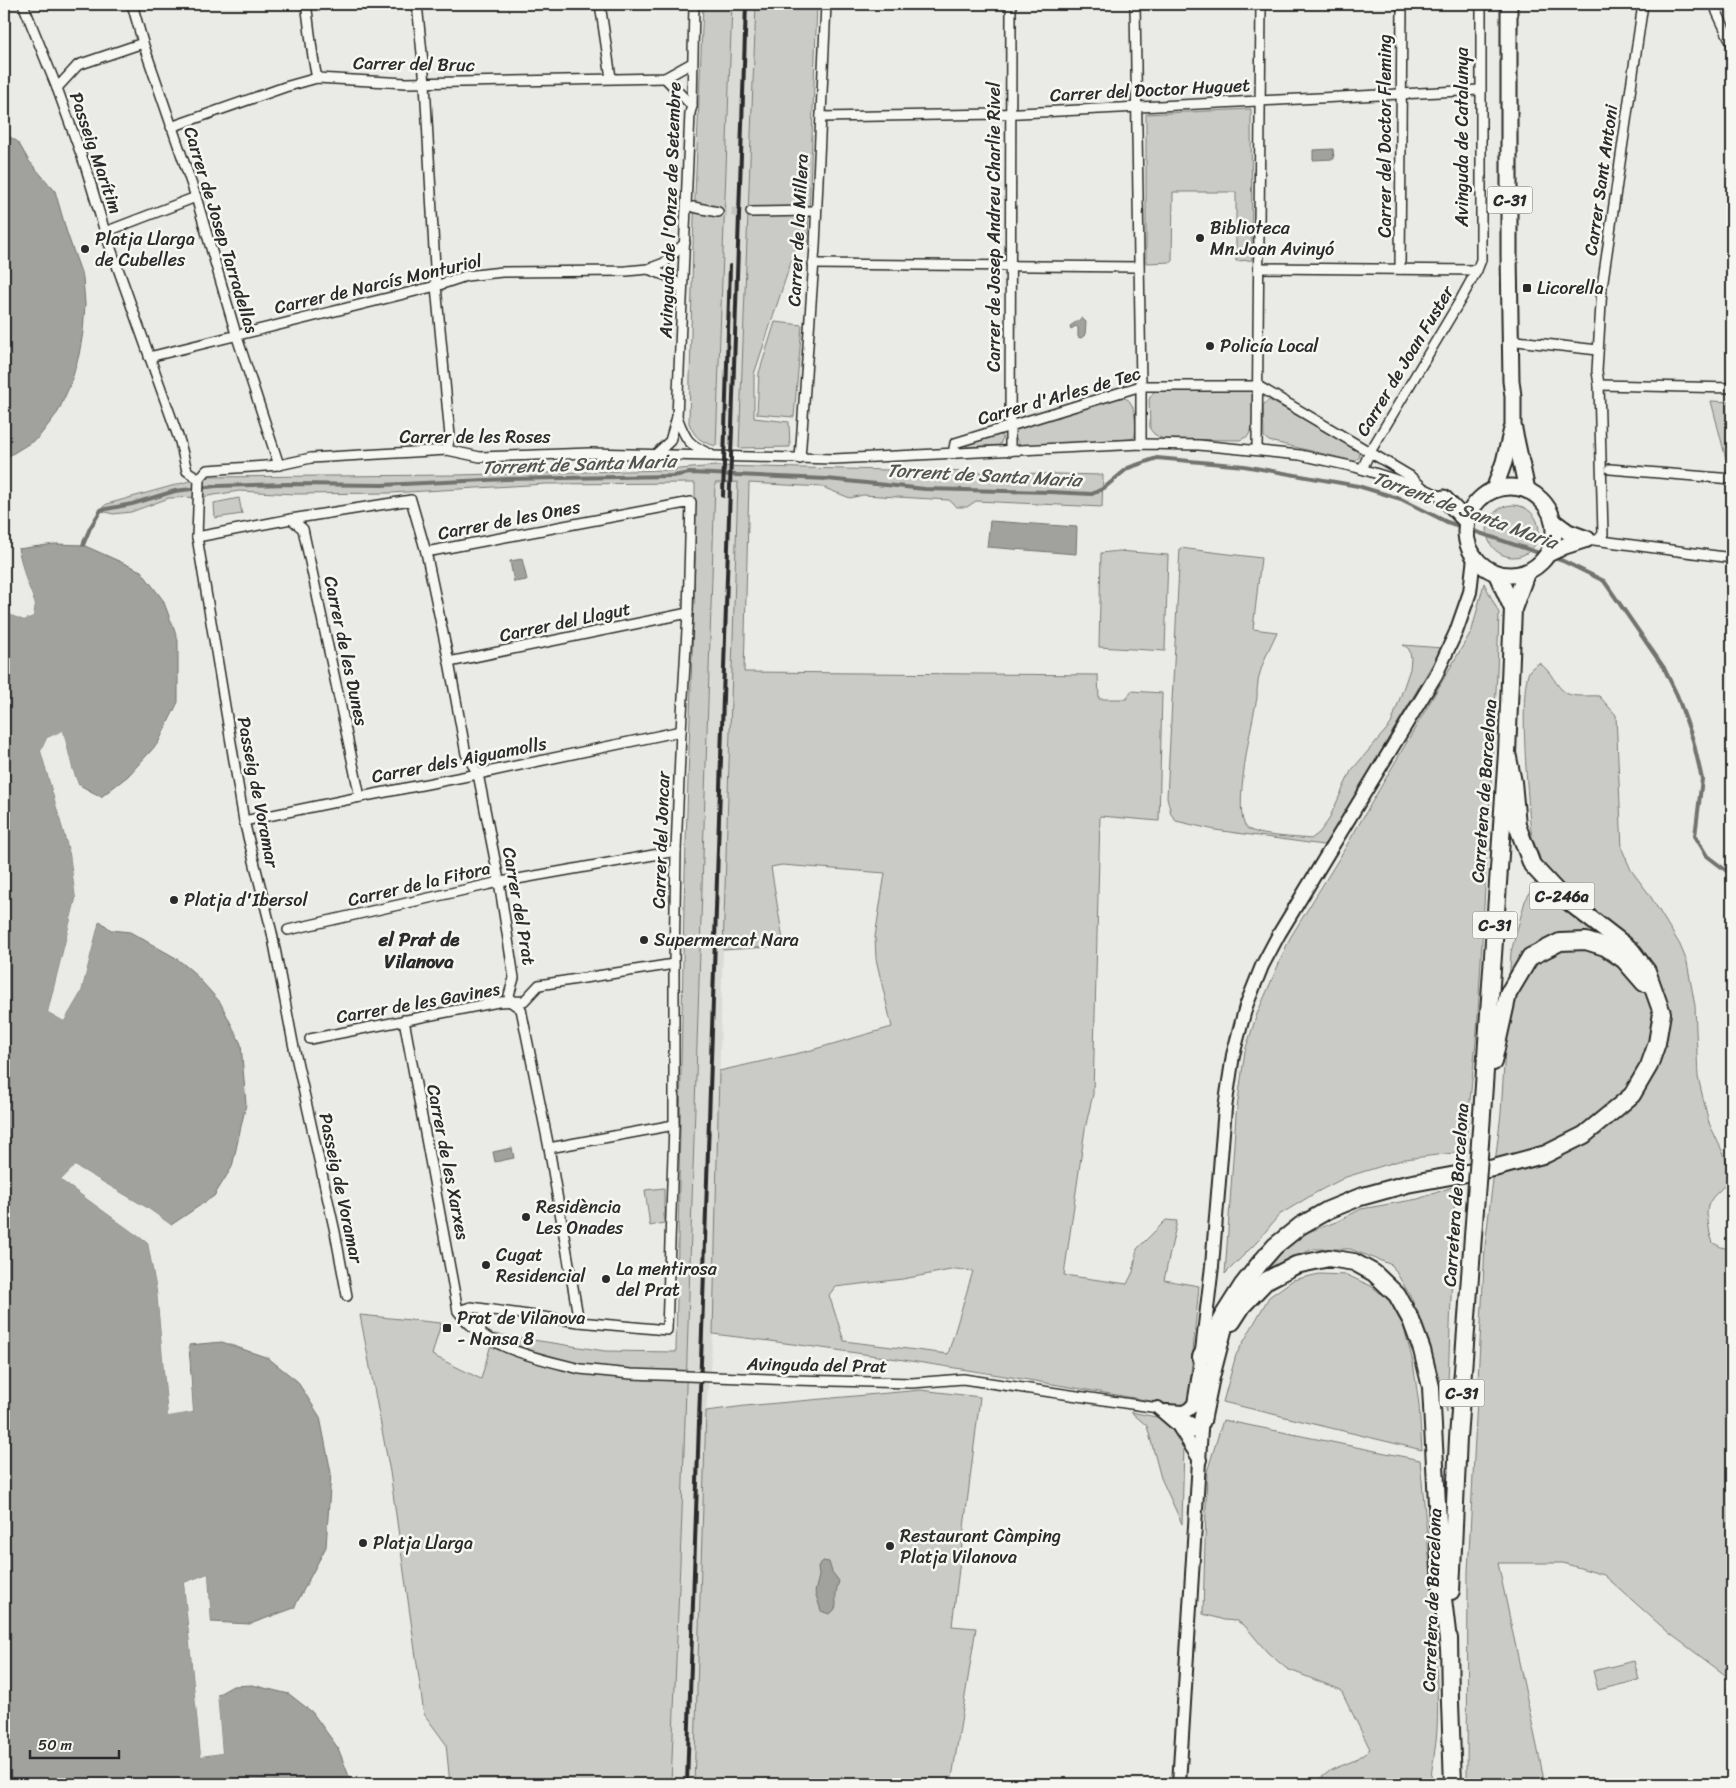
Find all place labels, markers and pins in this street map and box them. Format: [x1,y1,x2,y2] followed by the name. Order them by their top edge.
[1210,212,1335,265] place label: Biblioteca Mn.Joan Avinyó
[95,223,195,276] place label: Platja Llarga de Cubelles
[1194,232,1206,244] marker: Biblioteca Mn.Joan Avinyó
[79,243,91,255] marker: Platja Llarga de Cubelles
[1537,272,1604,304] place label: Licorella
[1521,282,1533,294] marker: Licorella
[1220,330,1319,362] place label: Policía Local
[1204,340,1216,352] marker: Policía Local
[184,884,308,916] place label: Platja d'Ibersol
[168,894,180,906] marker: Platja d'Ibersol
[654,924,799,956] place label: Supermercat Nara
[638,934,650,946] marker: Supermercat Nara
[536,1191,624,1244] place label: Residència Les Onades
[520,1211,532,1223] marker: Residència Les Onades
[496,1239,586,1292] place label: Cugat Residencial
[616,1253,718,1306] place label: La mentirosa del Prat
[480,1259,492,1271] marker: Cugat Residencial
[600,1273,612,1285] marker: La mentirosa del Prat
[457,1302,585,1355] place label: Prat de Vilanova - Nansa 8
[441,1322,453,1334] marker: Prat de Vilanova - Nansa 8
[900,1520,1061,1573] place label: Restaurant Càmping Platja Vilanova
[373,1527,473,1559] place label: Platja Llarga
[357,1537,369,1549] marker: Platja Llarga
[884,1540,896,1552] marker: Restaurant Càmping Platja Vilanova

